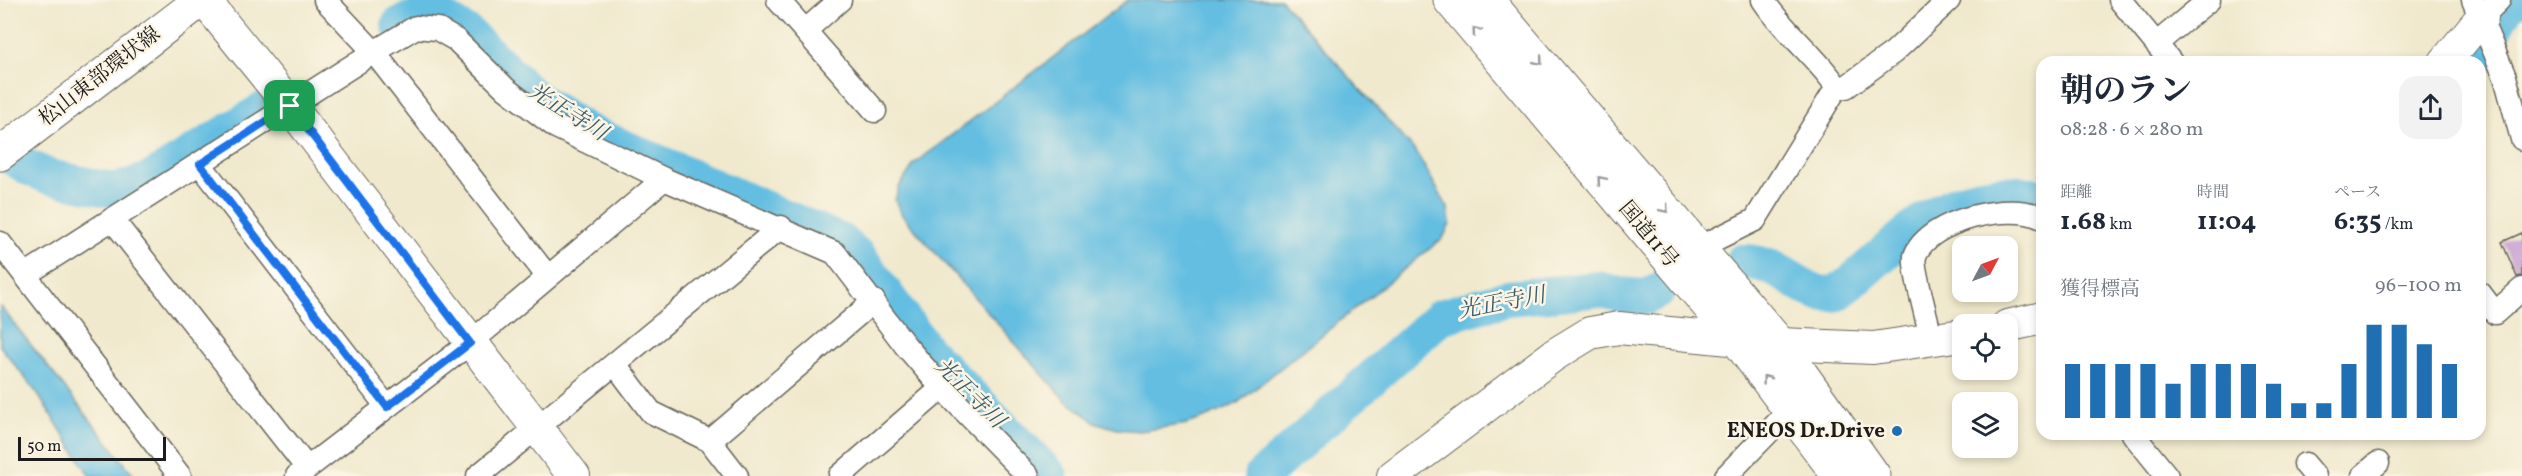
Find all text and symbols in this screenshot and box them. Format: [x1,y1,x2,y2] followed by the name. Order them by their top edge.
[33,20,167,134] street label: 松山東部環状線
[1472,27,1483,38] one-way arrow
[1531,54,1542,65] one-way arrow
[2060,70,2192,116] text: 朝のラン
[2399,76,2462,139] button: share
[521,77,614,151] water label: 光正寺川
[264,80,315,131] pin
[273,89,306,122] icon: arrive
[2060,116,2203,144] text: 08:28 · 6 × 280 m
[1598,176,1609,187] one-way arrow
[2060,182,2092,204] text: 距離
[2197,182,2229,204] text: 時間
[2334,182,2381,204] text: ペース
[1611,195,1685,275] street label: 国道11号
[1658,202,1669,213] one-way arrow
[2060,204,2106,240] text: 1.68
[2197,204,2257,240] text: 11:04
[2334,204,2381,240] text: 6:35
[2106,214,2132,236] text: km
[2381,214,2413,236] text: /km
[1952,236,2018,302] north arrow
[1952,236,2018,458] map controls
[2375,272,2462,300] text: 96–100 m
[2060,276,2140,304] text: 獲得標高
[1456,280,1550,328] water label: 光正寺川
[1952,314,2018,380] button: locate
[927,352,1012,437] water label: 光正寺川
[1762,374,1773,385] one-way arrow
[1952,392,2018,458] button: layers
[1727,417,1885,446] place label: ENEOS Dr.Drive
[1890,424,1904,438] marker: ENEOS Dr.Drive
[18,434,166,462] scale bar
[27,436,61,458] text: 50 m

